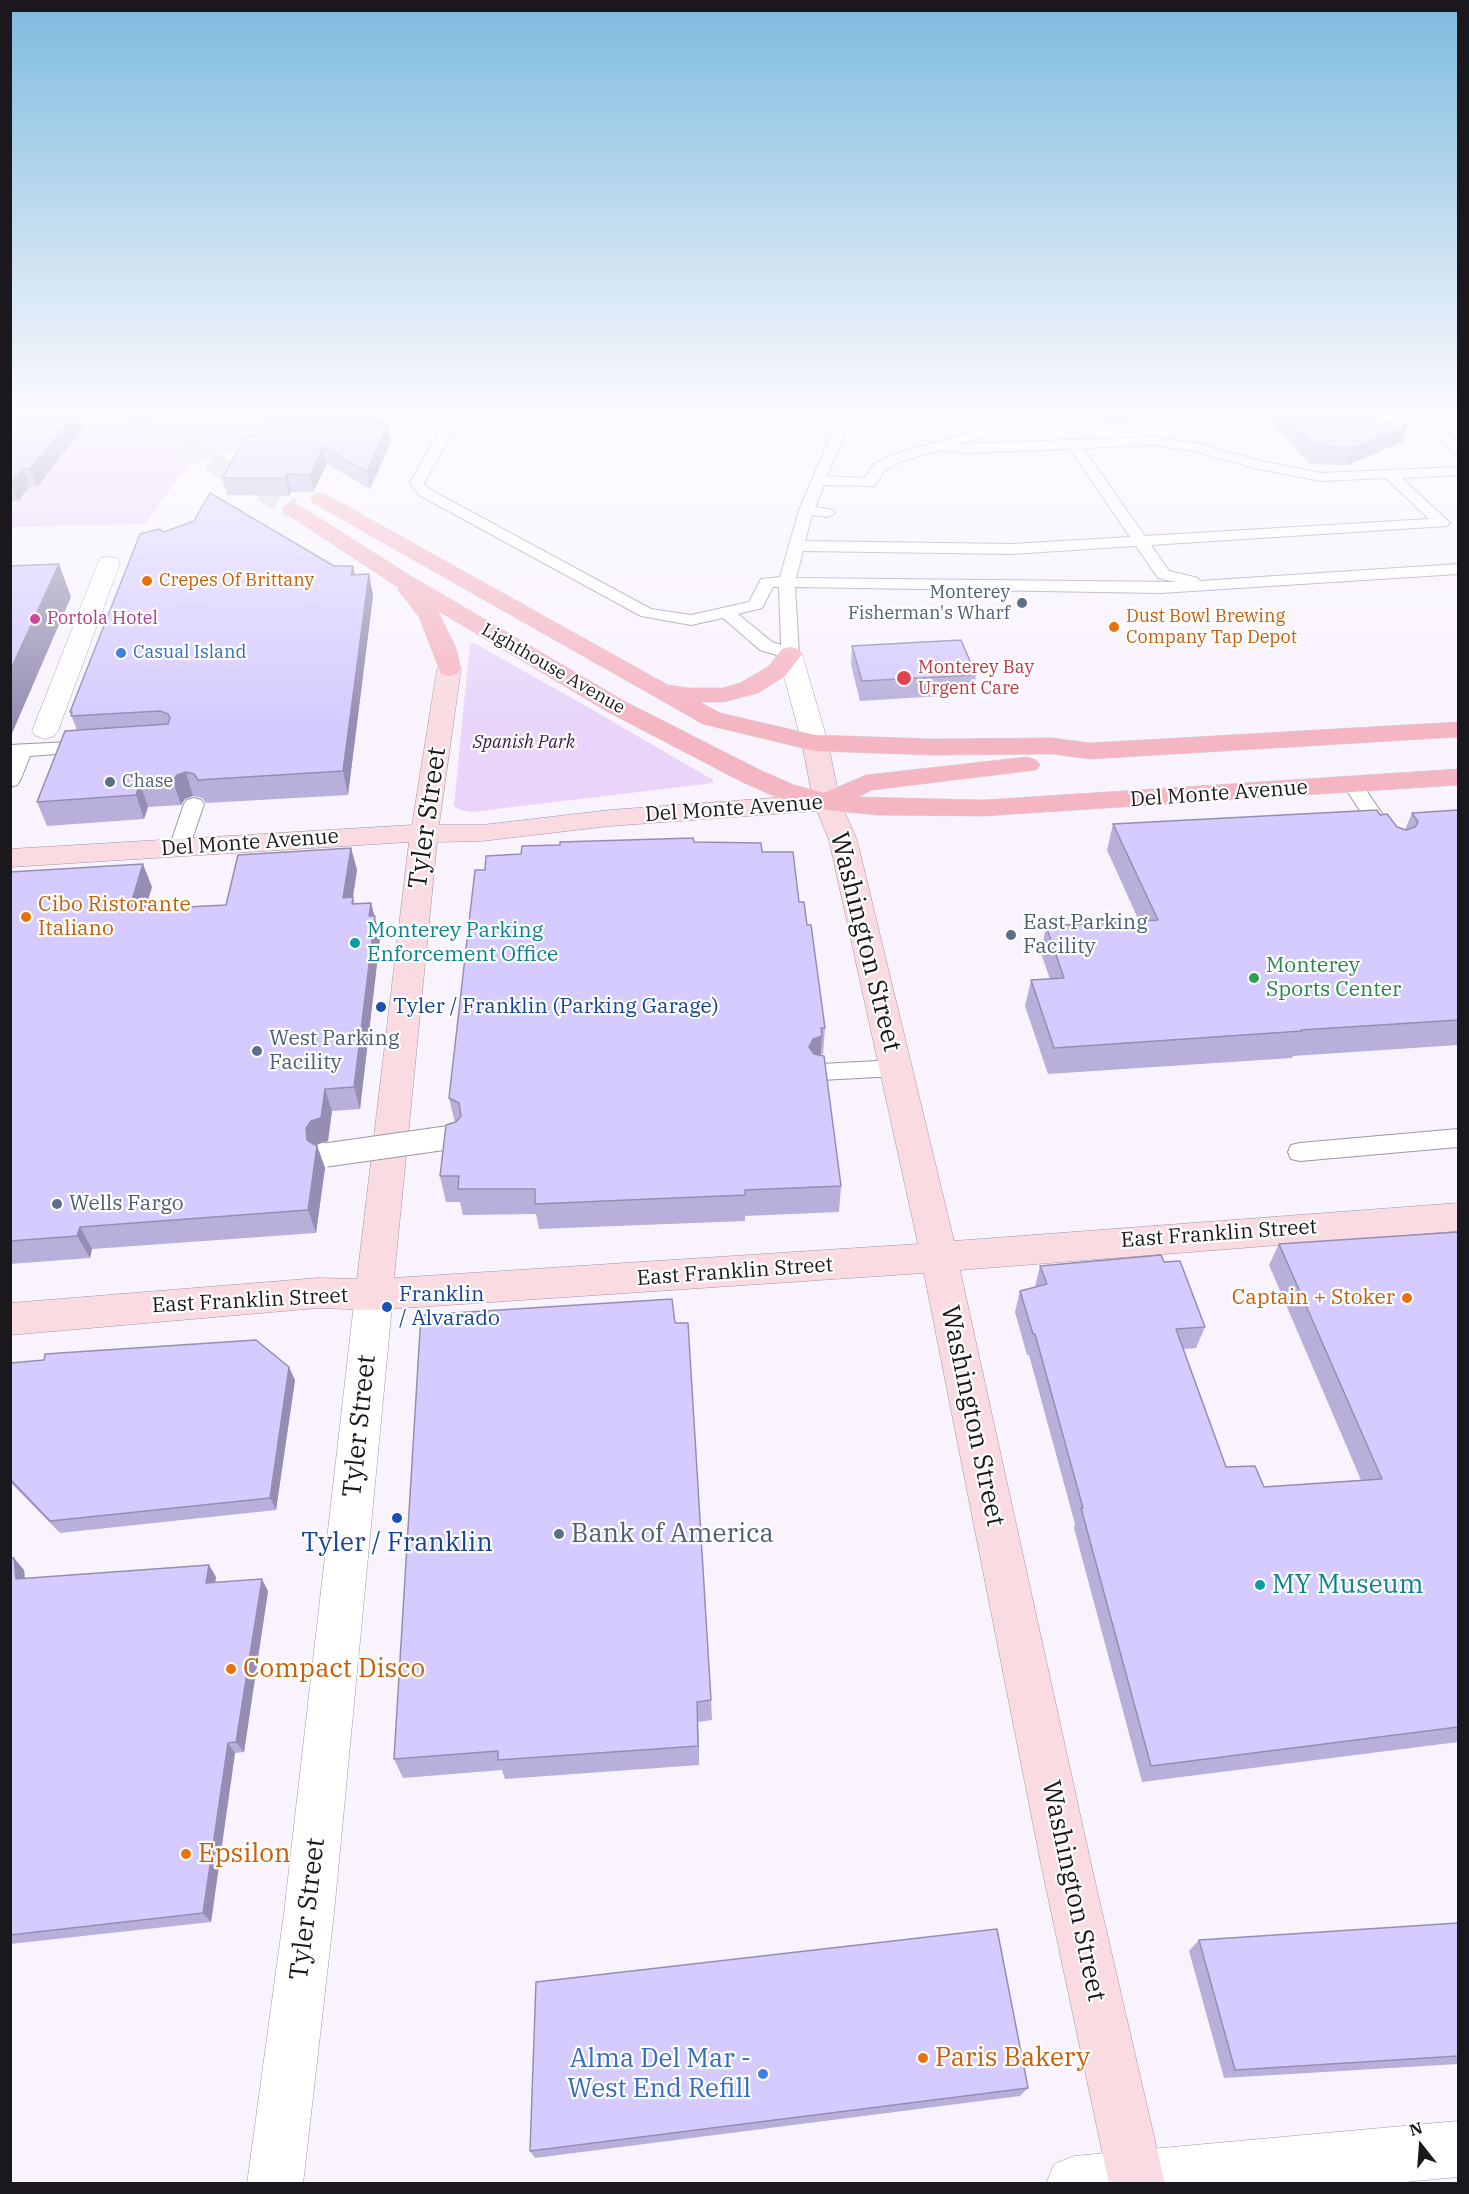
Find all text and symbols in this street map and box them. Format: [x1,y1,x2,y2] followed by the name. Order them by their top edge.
[159,570,314,592] place label: Crepes Of Brittany
[140,574,154,588] marker: Crepes Of Brittany
[848,582,1010,624] place label: Monterey Fisherman's Wharf
[1015,596,1029,610] marker: Monterey Fisherman's Wharf
[1126,606,1297,648] place label: Dust Bowl Brewing Company Tap Depot
[47,608,158,630] place label: Portola Hotel
[28,612,42,626] marker: Portola Hotel
[477,619,629,719] street label: Lighthouse Avenue
[1107,620,1121,634] marker: Dust Bowl Brewing Company Tap Depot
[133,642,246,664] place label: Casual Island
[114,646,128,660] marker: Casual Island
[918,657,1034,700] place label: Monterey Bay Urgent Care
[895,669,913,687] marker: Monterey Bay Urgent Care
[473,732,575,754] park label: Spanish Park
[403,745,453,891] street label: Tyler Street
[122,771,173,793] place label: Chase
[103,775,117,789] marker: Chase
[1129,775,1309,813] street label: Del Monte Avenue
[644,790,824,828] street label: Del Monte Avenue
[160,824,340,862] street label: Del Monte Avenue
[823,829,907,1055] street label: Washington Street
[38,892,191,942] place label: Cibo Ristorante Italiano
[19,910,33,924] marker: Cibo Ristorante Italiano
[1023,910,1148,960] place label: East Parking Facility
[367,918,558,968] place label: Monterey Parking Enforcement Office
[1004,928,1018,942] marker: East Parking Facility
[348,936,362,950] marker: Monterey Parking Enforcement Office
[1266,953,1401,1003] place label: Monterey Sports Center
[1247,971,1261,985] marker: Monterey Sports Center
[393,994,719,1020] place label: Tyler / Franklin (Parking Garage)
[374,1000,388,1014] marker: Tyler / Franklin (Parking Garage)
[269,1026,399,1076] place label: West Parking Facility
[250,1044,264,1058] marker: West Parking Facility
[69,1191,184,1217] place label: Wells Fargo
[50,1197,64,1211] marker: Wells Fargo
[1120,1215,1318,1253] street label: East Franklin Street
[636,1253,834,1291] street label: East Franklin Street
[399,1282,500,1332] place label: Franklin / Alvarado
[151,1283,349,1319] street label: East Franklin Street
[1232,1285,1395,1311] place label: Captain + Stoker
[1400,1291,1414,1305] marker: Captain + Stoker
[380,1300,394,1314] marker: Franklin / Alvarado
[933,1303,1011,1529] street label: Washington Street
[337,1353,383,1499] street label: Tyler Street
[390,1511,404,1525] marker: Tyler / Franklin
[571,1518,774,1550] place label: Bank of America
[301,1527,493,1559] place label: Tyler / Franklin
[552,1527,566,1541] marker: Bank of America
[1272,1569,1423,1601] place label: MY Museum
[1253,1578,1267,1592] marker: MY Museum
[243,1653,425,1685] place label: Compact Disco
[224,1662,238,1676] marker: Compact Disco
[1034,1778,1112,2004] street label: Washington Street
[284,1836,332,1982] street label: Tyler Street
[198,1838,291,1870] place label: Epsilon
[179,1847,193,1861] marker: Epsilon
[935,2042,1090,2074] place label: Paris Bakery
[567,2043,751,2104] place label: Alma Del Mar - West End Refill
[916,2051,930,2065] marker: Paris Bakery
[756,2067,770,2081] marker: Alma Del Mar - West End Refill
[1391,2116,1451,2176] north arrow
[1407,2117,1425,2140] text: N

